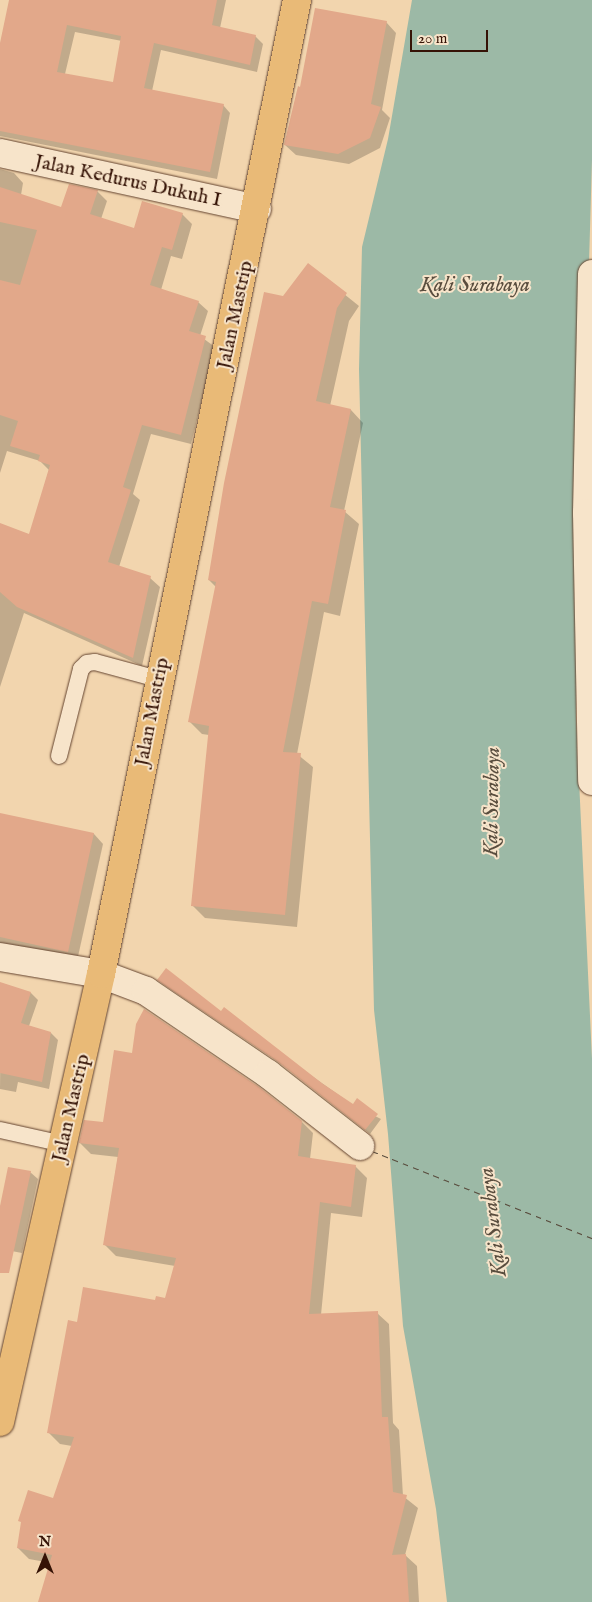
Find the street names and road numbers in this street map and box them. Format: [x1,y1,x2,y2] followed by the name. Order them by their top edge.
[32,149,224,213] street label: Jalan Kedurus Dukuh I
[212,259,258,371] street label: Jalan Mastrip
[130,656,174,768] street label: Jalan Mastrip
[47,1052,95,1164] street label: Jalan Mastrip

